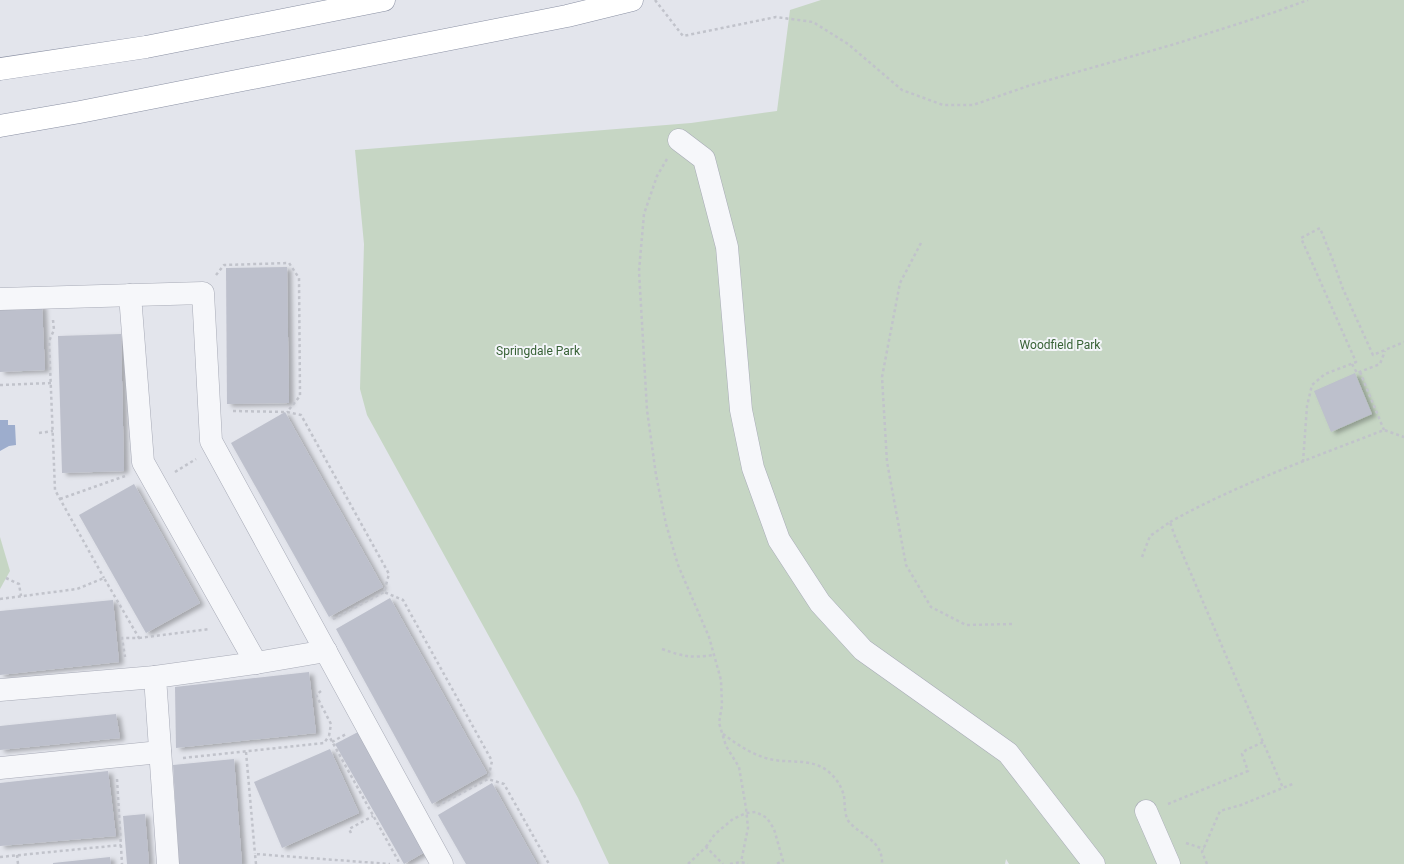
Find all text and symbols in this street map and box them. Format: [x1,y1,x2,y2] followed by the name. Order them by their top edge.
[1020,338,1101,352] park label: Woodfield Park
[496,344,581,358] park label: Springdale Park

